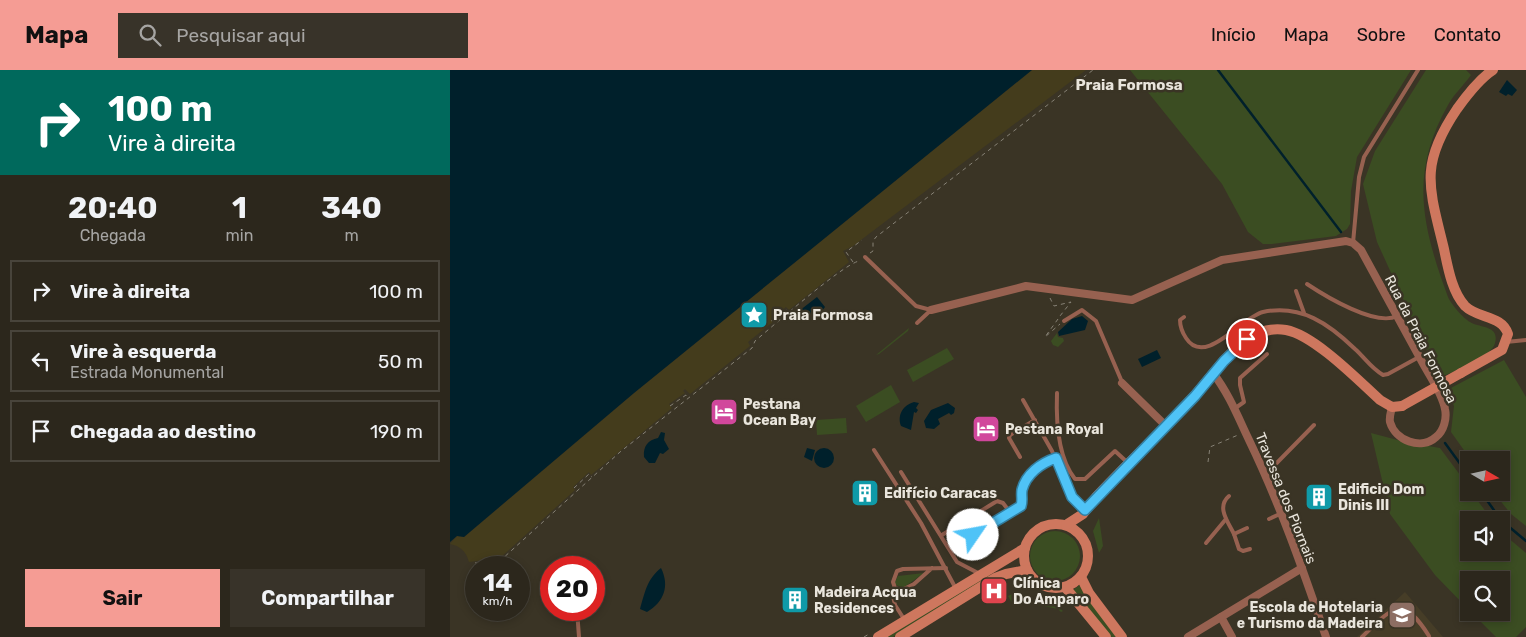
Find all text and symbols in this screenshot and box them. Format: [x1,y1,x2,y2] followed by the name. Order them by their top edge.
[118,13,468,58] search box
[25,21,88,49] text: Mapa
[136,21,164,49] icon: search
[176,24,306,47] text: Pesquisar aqui
[1211,24,1256,46] text: Início
[1284,24,1329,46] text: Mapa
[1357,24,1406,46] text: Sobre
[1434,24,1501,46] text: Contato
[1075,76,1183,94] district label: Praia Formosa
[108,88,213,130] text: 100 m
[25,90,90,155] icon: right
[108,130,236,157] text: Vire à direita
[68,190,158,226] text: 20:40
[232,190,247,226] text: 1
[321,190,382,226] text: 340
[80,226,146,245] text: Chegada
[226,226,253,245] text: min
[345,226,359,245] text: m
[1381,272,1460,406] street label: Rua da Praia Formosa
[27,277,55,305] icon: right
[70,280,190,303] text: Vire à direita
[369,280,423,303] text: 100 m
[739,300,769,330] place icon: Praia Formosa
[773,307,873,324] place label: Praia Formosa
[1226,318,1268,360] pin
[1233,325,1261,353] icon: arrive
[70,340,217,363] text: Vire à esquerda
[27,347,55,375] icon: left
[378,350,423,373] text: 50 m
[70,363,224,382] text: Estrada Monumental
[743,396,817,429] place label: Pestana Ocean Bay
[709,397,739,427] hotel icon: Pestana Ocean Bay
[971,414,1001,444] hotel icon: Pestana Royal
[27,417,55,445] icon: arrive
[70,420,256,443] text: Chegada ao destino
[370,420,423,443] text: 190 m
[1005,421,1104,438] place label: Pestana Royal
[1251,430,1320,566] street label: Travessa dos Piornais
[1460,451,1510,501] north arrow
[1460,451,1510,621] map controls
[850,478,880,508] building icon: Edifício Caracas
[1338,481,1425,514] place label: Edificio Dom Dinis III
[1304,482,1334,512] building icon: Edificio Dom Dinis III
[884,485,997,502] place label: Edifício Caracas
[946,508,998,560] position arrow
[1460,511,1510,561] button: sound
[540,556,605,621] speed limit sign: 20
[483,568,512,597] text: 14
[25,569,220,627] button: Sair
[230,569,425,627] button: Compartilhar
[1460,571,1510,621] button: search
[1013,575,1089,608] place label: Clínica Do Amparo
[979,576,1009,606] hospital icon: Clínica Do Amparo
[814,584,916,617] place label: Madeira Acqua Residences
[780,585,810,615] building icon: Madeira Acqua Residences
[483,594,512,608] text: km/h
[1237,599,1383,632] place label: Escola de Hotelaria e Turismo da Madeira
[1387,600,1417,630] school or university icon: Escola de Hotelaria e Turismo da Madeira

